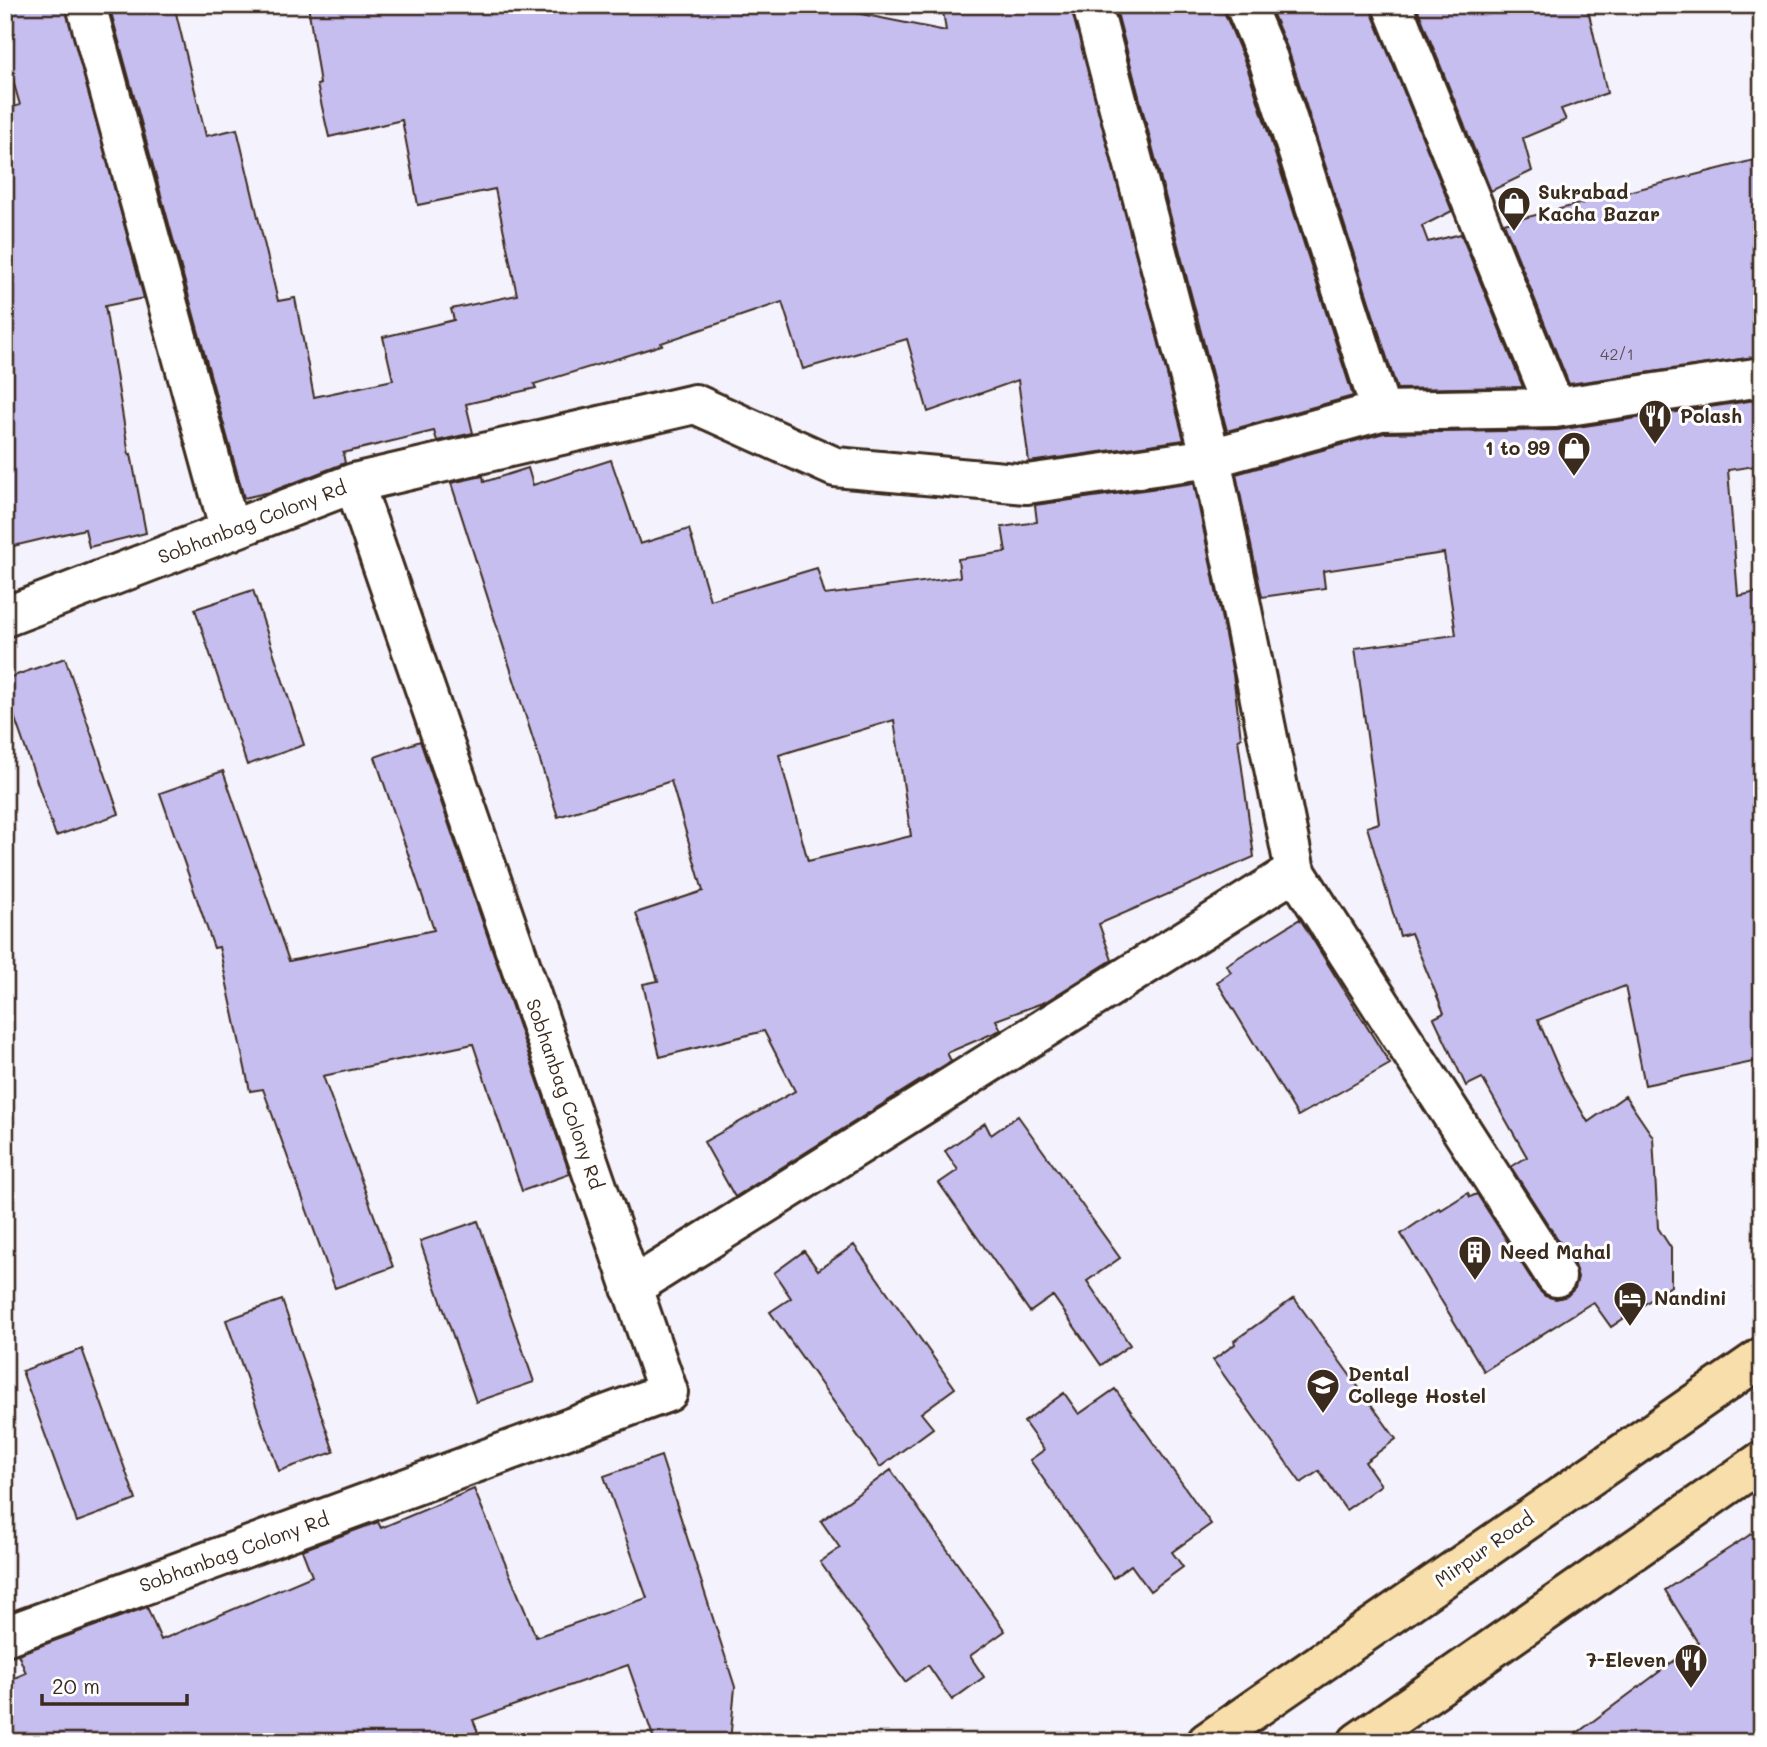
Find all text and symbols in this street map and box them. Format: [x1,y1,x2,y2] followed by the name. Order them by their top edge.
[1538,179,1660,226] place label: Sukrabad Kacha Bazar
[1495,184,1533,233] shop icon: Sukrabad Kacha Bazar
[1600,343,1634,364] house number: 42/1
[1636,397,1674,446] restaurant icon: Polash
[1680,403,1742,428] place label: Polash
[1555,429,1593,478] shop icon: 1 to 99
[1485,435,1551,460] place label: 1 to 99
[154,474,350,569] street label: Sobhanbag Colony Rd
[521,995,610,1192] street label: Sobhanbag Colony Rd
[1456,1233,1494,1282] building icon: Need Mahal
[1500,1239,1611,1264] place label: Need Mahal
[1611,1279,1649,1328] hotel icon: Nandini
[1654,1285,1727,1310] place label: Nandini
[1348,1361,1486,1408] place label: Dental College Hostel
[1304,1366,1342,1415] school or university icon: Dental College Hostel
[1429,1505,1538,1592] street label: Mirpur Road
[136,1506,332,1597] street label: Sobhanbag Colony Rd
[1672,1641,1710,1690] restaurant icon: 7-Eleven
[1586,1647,1666,1672] place label: 7-Eleven
[42,1663,187,1707] scale bar
[52,1672,100,1699] text: 20 m

